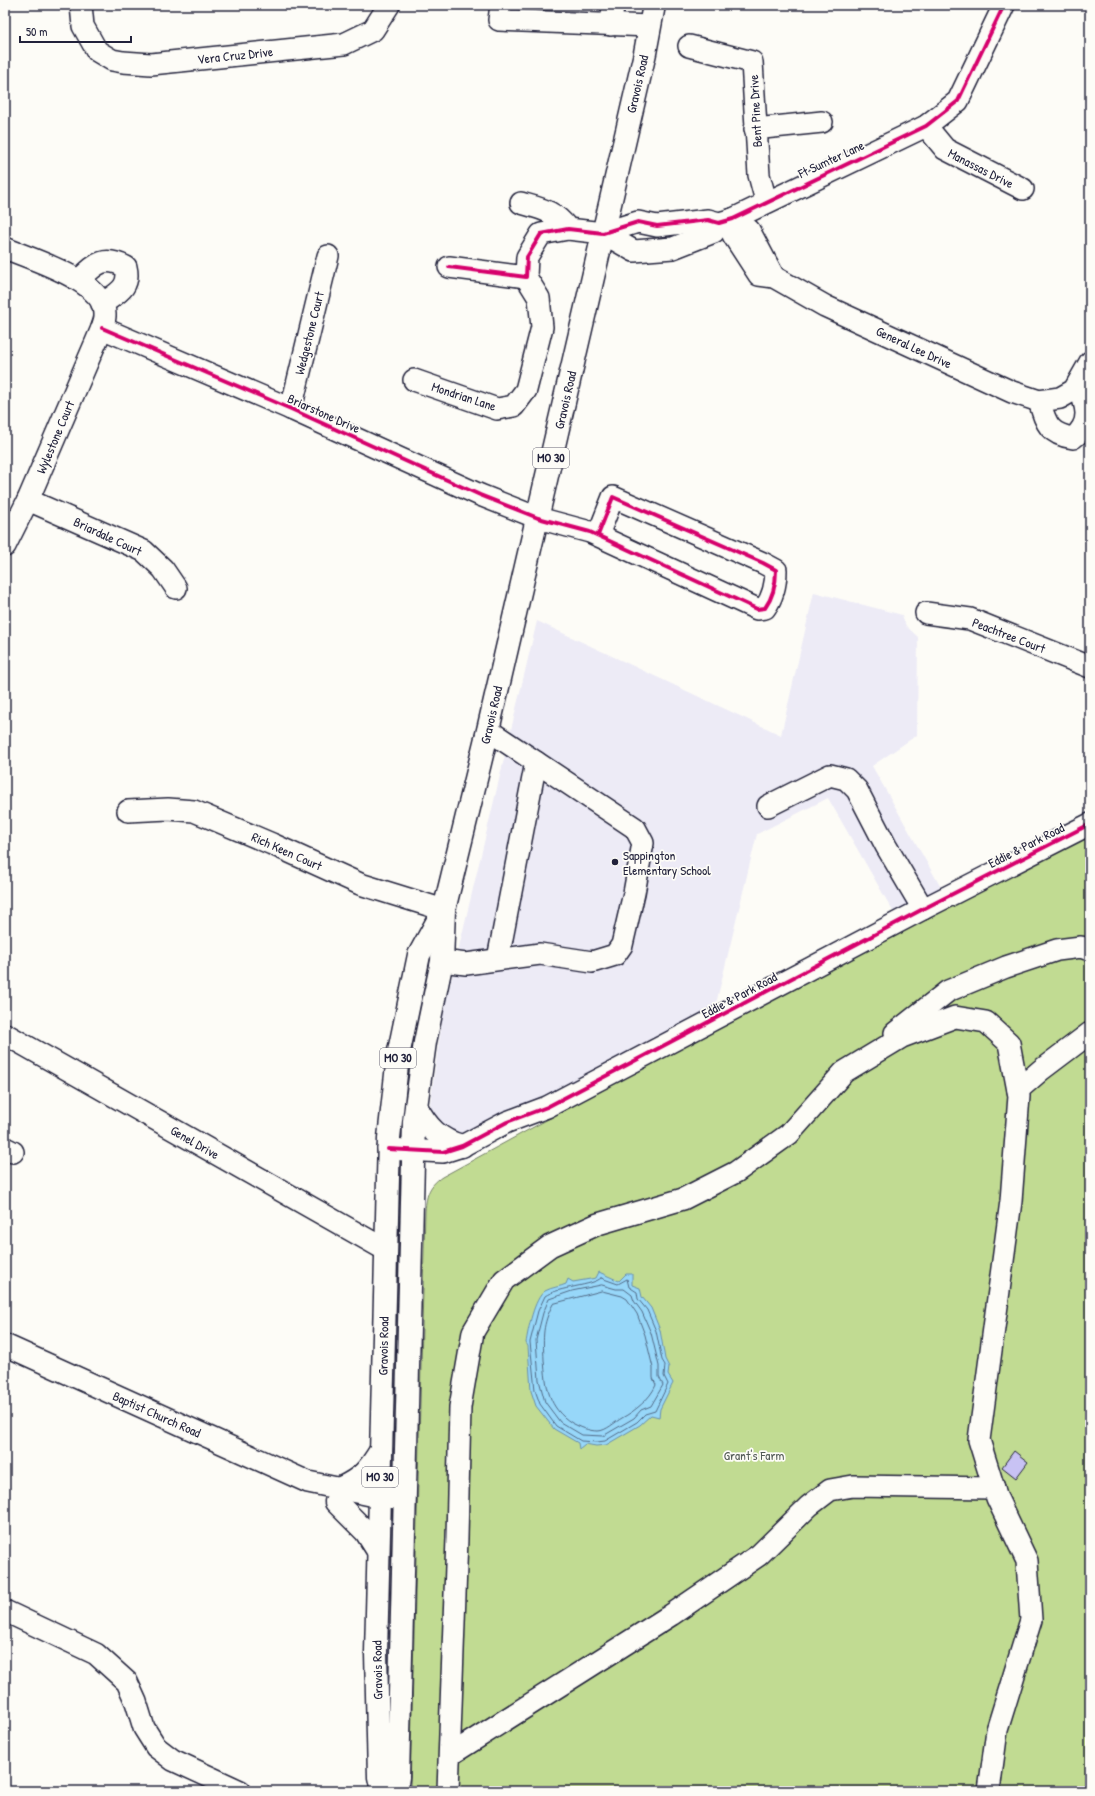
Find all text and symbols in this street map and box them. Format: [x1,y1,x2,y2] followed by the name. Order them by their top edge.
[20,18,131,44] scale bar
[26,23,47,40] text: 50 m
[196,42,274,68] street label: Vera Cruz Drive
[622,53,652,115] street label: Gravois Road
[744,74,766,148] street label: Bent Pine Drive
[794,136,867,183] street label: Ft Sumter Lane
[945,144,1017,192] street label: Manassas Drive
[290,289,328,376] street label: Wedgestone Court
[873,322,955,372] street label: General Lee Drive
[550,369,580,431] street label: Gravois Road
[429,377,499,415] street label: Mondrian Lane
[285,389,363,437] street label: Briarstone Drive
[31,397,79,476] street label: Wylestone Court
[533,448,569,468] road number: MO 30
[71,512,146,560] street label: Briardale Court
[970,613,1049,657] street label: Peachtree Court
[476,684,506,746] street label: Gravois Road
[985,818,1067,872] street label: Eddie & Park Road
[249,827,326,875] street label: Rich Keen Court
[623,846,711,879] place label: Sappington Elementary School
[610,857,620,867] marker: Sappington Elementary School
[698,968,780,1022] street label: Eddie & Park Road
[380,1048,416,1068] road number: MO 30
[167,1121,223,1163] street label: Genel Drive
[373,1316,393,1376] street label: Gravois Road
[110,1387,204,1441] street label: Baptist Church Road
[724,1446,784,1464] park label: Grant's Farm
[362,1467,398,1487] road number: MO 30
[367,1640,387,1700] street label: Gravois Road

